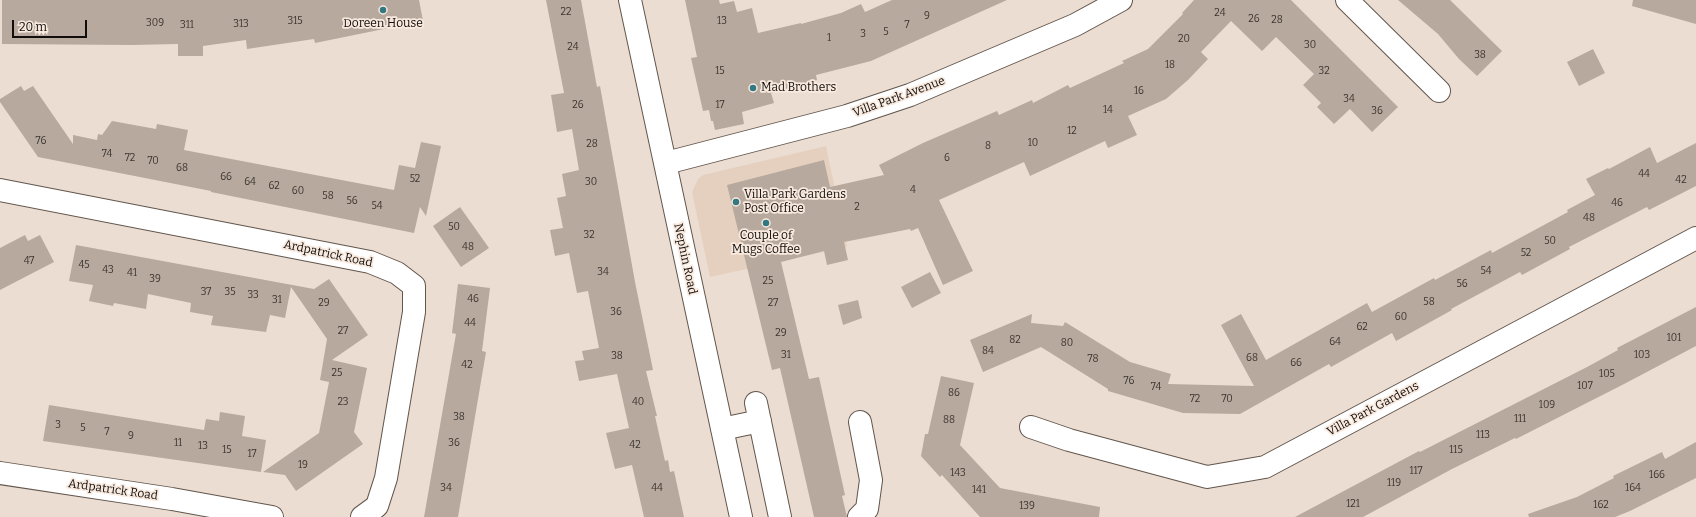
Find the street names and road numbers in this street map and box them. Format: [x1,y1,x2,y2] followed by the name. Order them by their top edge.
[851,74,947,120] street label: Villa Park Avenue
[670,222,700,296] street label: Nephin Road
[282,238,374,270] street label: Ardpatrick Road
[1325,379,1421,439] street label: Villa Park Gardens
[67,477,159,503] street label: Ardpatrick Road

